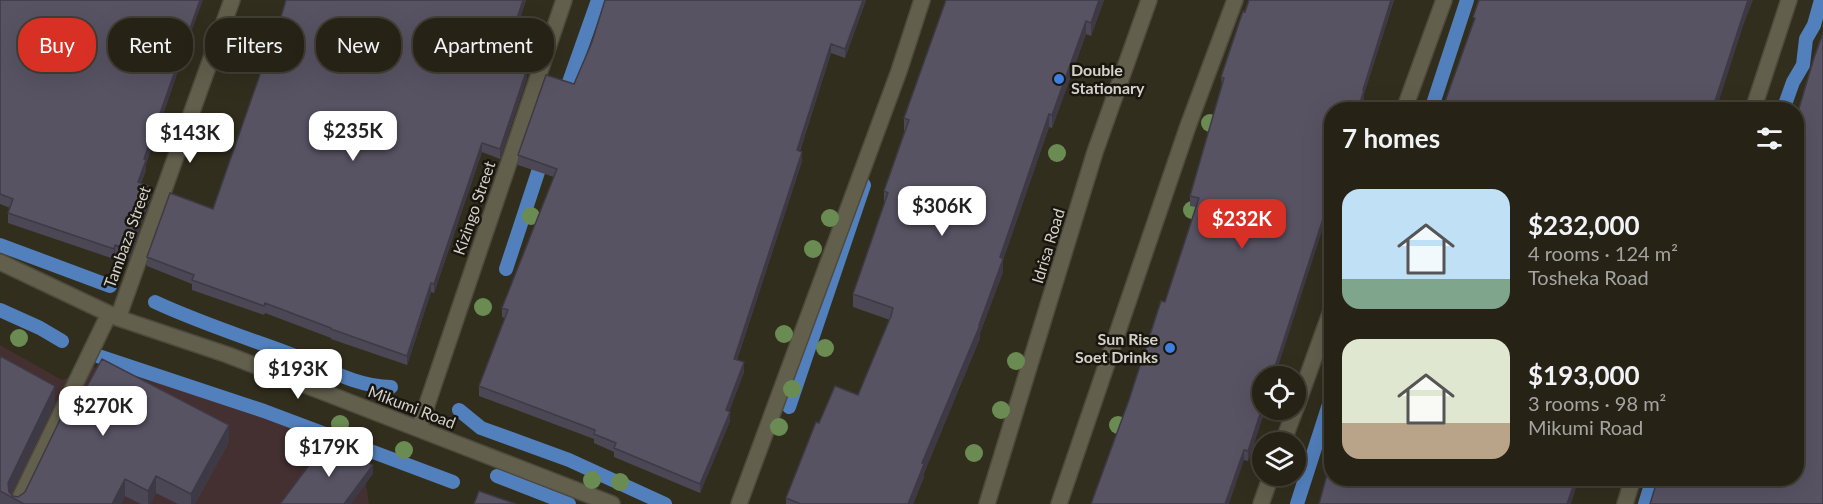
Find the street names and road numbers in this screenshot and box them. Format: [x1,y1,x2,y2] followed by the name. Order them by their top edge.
[449,158,499,257] street label: Kizingo Street
[99,183,154,290] street label: Tambaza Street
[1027,206,1068,286] street label: Idrisa Road
[366,381,459,432] street label: Mikumi Road

